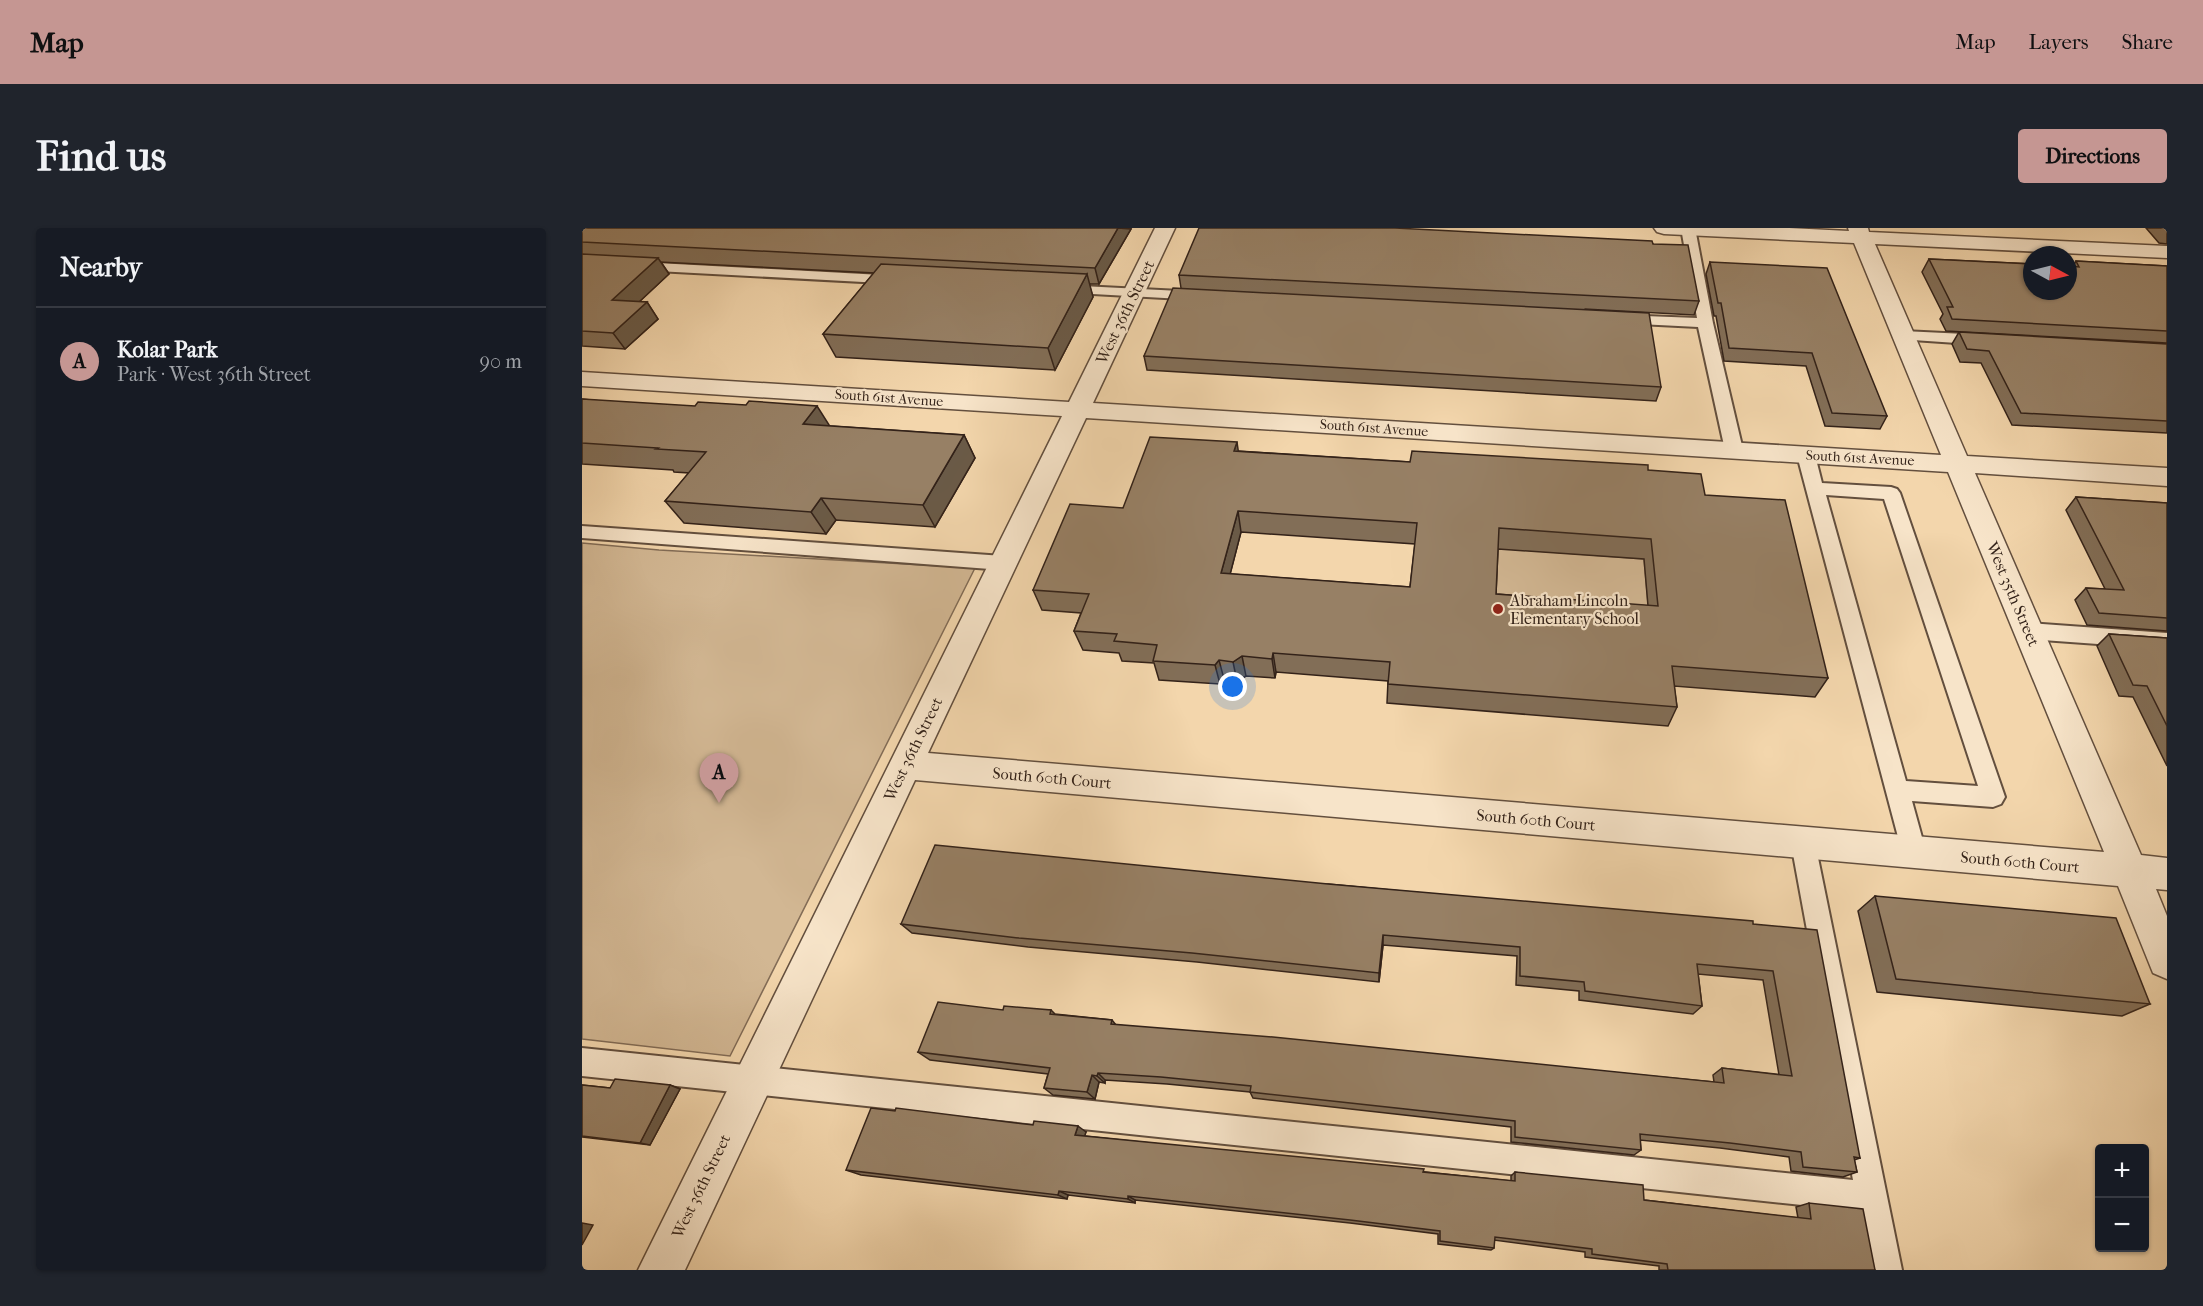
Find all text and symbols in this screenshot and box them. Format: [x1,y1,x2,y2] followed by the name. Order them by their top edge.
[30,26,84,59] text: Map
[1955,30,1996,54] text: Map
[2029,30,2088,54] text: Layers
[2121,30,2173,54] text: Share
[2018,129,2167,183] button: Directions
[36,132,166,181] text: Find us
[2023,246,2077,300] north arrow
[60,252,142,283] text: Nearby
[1091,257,1158,368] street label: West 36th Street
[117,337,218,363] text: Kolar Park
[73,350,86,373] text: A
[480,350,522,373] text: 90 m
[117,363,311,386] text: Park · West 36th Street
[834,386,944,410] street label: South 61st Avenue
[1319,416,1429,440] street label: South 61st Avenue
[1805,447,1915,469] street label: South 61st Avenue
[1982,538,2044,649] street label: West 35th Street
[1509,591,1639,628] place label: Abraham Lincoln Elementary School
[1491,602,1505,616] marker: Abraham Lincoln Elementary School
[1218,672,1247,701] your location
[879,694,946,805] street label: West 36th Street
[700,754,738,803] pin: A
[992,763,1113,793] street label: South 60th Court
[1476,805,1597,835] street label: South 60th Court
[1960,847,2081,877] street label: South 60th Court
[667,1131,734,1242] street label: West 36th Street
[2095,1144,2149,1252] map controls
[2095,1144,2149,1198] button: +
[2095,1198,2149,1252] button: −

